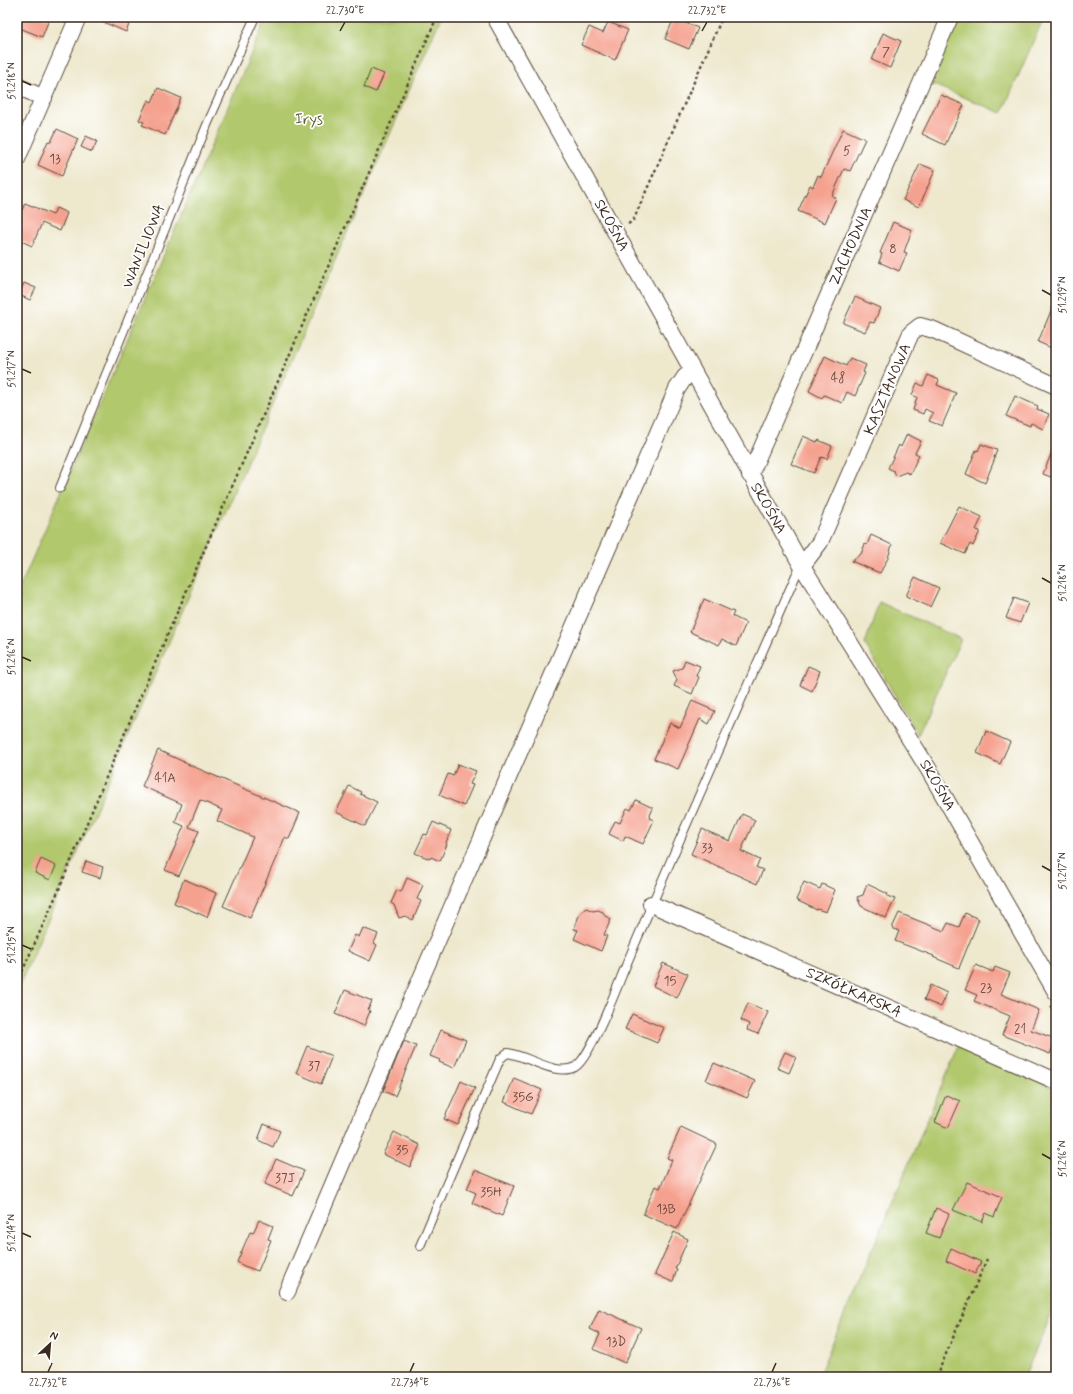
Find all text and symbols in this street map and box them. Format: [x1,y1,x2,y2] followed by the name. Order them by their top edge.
[326,4,364,18] text: 22.730°E
[688,4,726,18] text: 22.732°E
[882,44,890,61] house number: 7
[5,62,19,100] text: 51.218°N
[295,110,323,130] park label: Irys
[843,143,851,160] house number: 5
[49,151,61,168] house number: 13
[589,196,634,255] street label: SKOŚNA
[118,201,170,291] street label: WANILIOWA
[825,204,877,289] street label: ZACHODNIA
[889,241,897,258] house number: 8
[1056,276,1070,314] text: 51.219°N
[860,341,916,438] street label: KASZTANOWA
[5,350,19,388] text: 51.217°N
[831,370,845,387] house number: 48
[745,479,792,538] street label: SKOŚNA
[1056,564,1070,602] text: 51.218°N
[5,638,19,675] text: 51.216°N
[914,756,961,815] street label: SKOŚNA
[154,770,176,787] house number: 41A
[701,840,713,857] house number: 33
[1056,852,1070,890] text: 51.217°N
[5,926,19,964] text: 51.215°N
[803,963,905,1023] street label: SZKÓŁKARSKA
[664,973,676,990] house number: 15
[980,980,992,997] house number: 23
[1014,1021,1026,1038] house number: 21
[308,1058,321,1075] house number: 37
[512,1089,534,1106] house number: 35G
[1056,1140,1070,1177] text: 51.216°N
[396,1142,408,1159] house number: 35
[275,1170,295,1187] house number: 37J
[480,1184,502,1201] house number: 35H
[656,1201,676,1218] house number: 13B
[5,1214,19,1252] text: 51.214°N
[30,1324,70,1364] north arrow
[48,1328,60,1344] text: N
[606,1334,626,1351] house number: 13D
[29,1376,67,1390] text: 22.732°E
[391,1376,429,1390] text: 22.734°E
[754,1376,791,1390] text: 22.736°E

